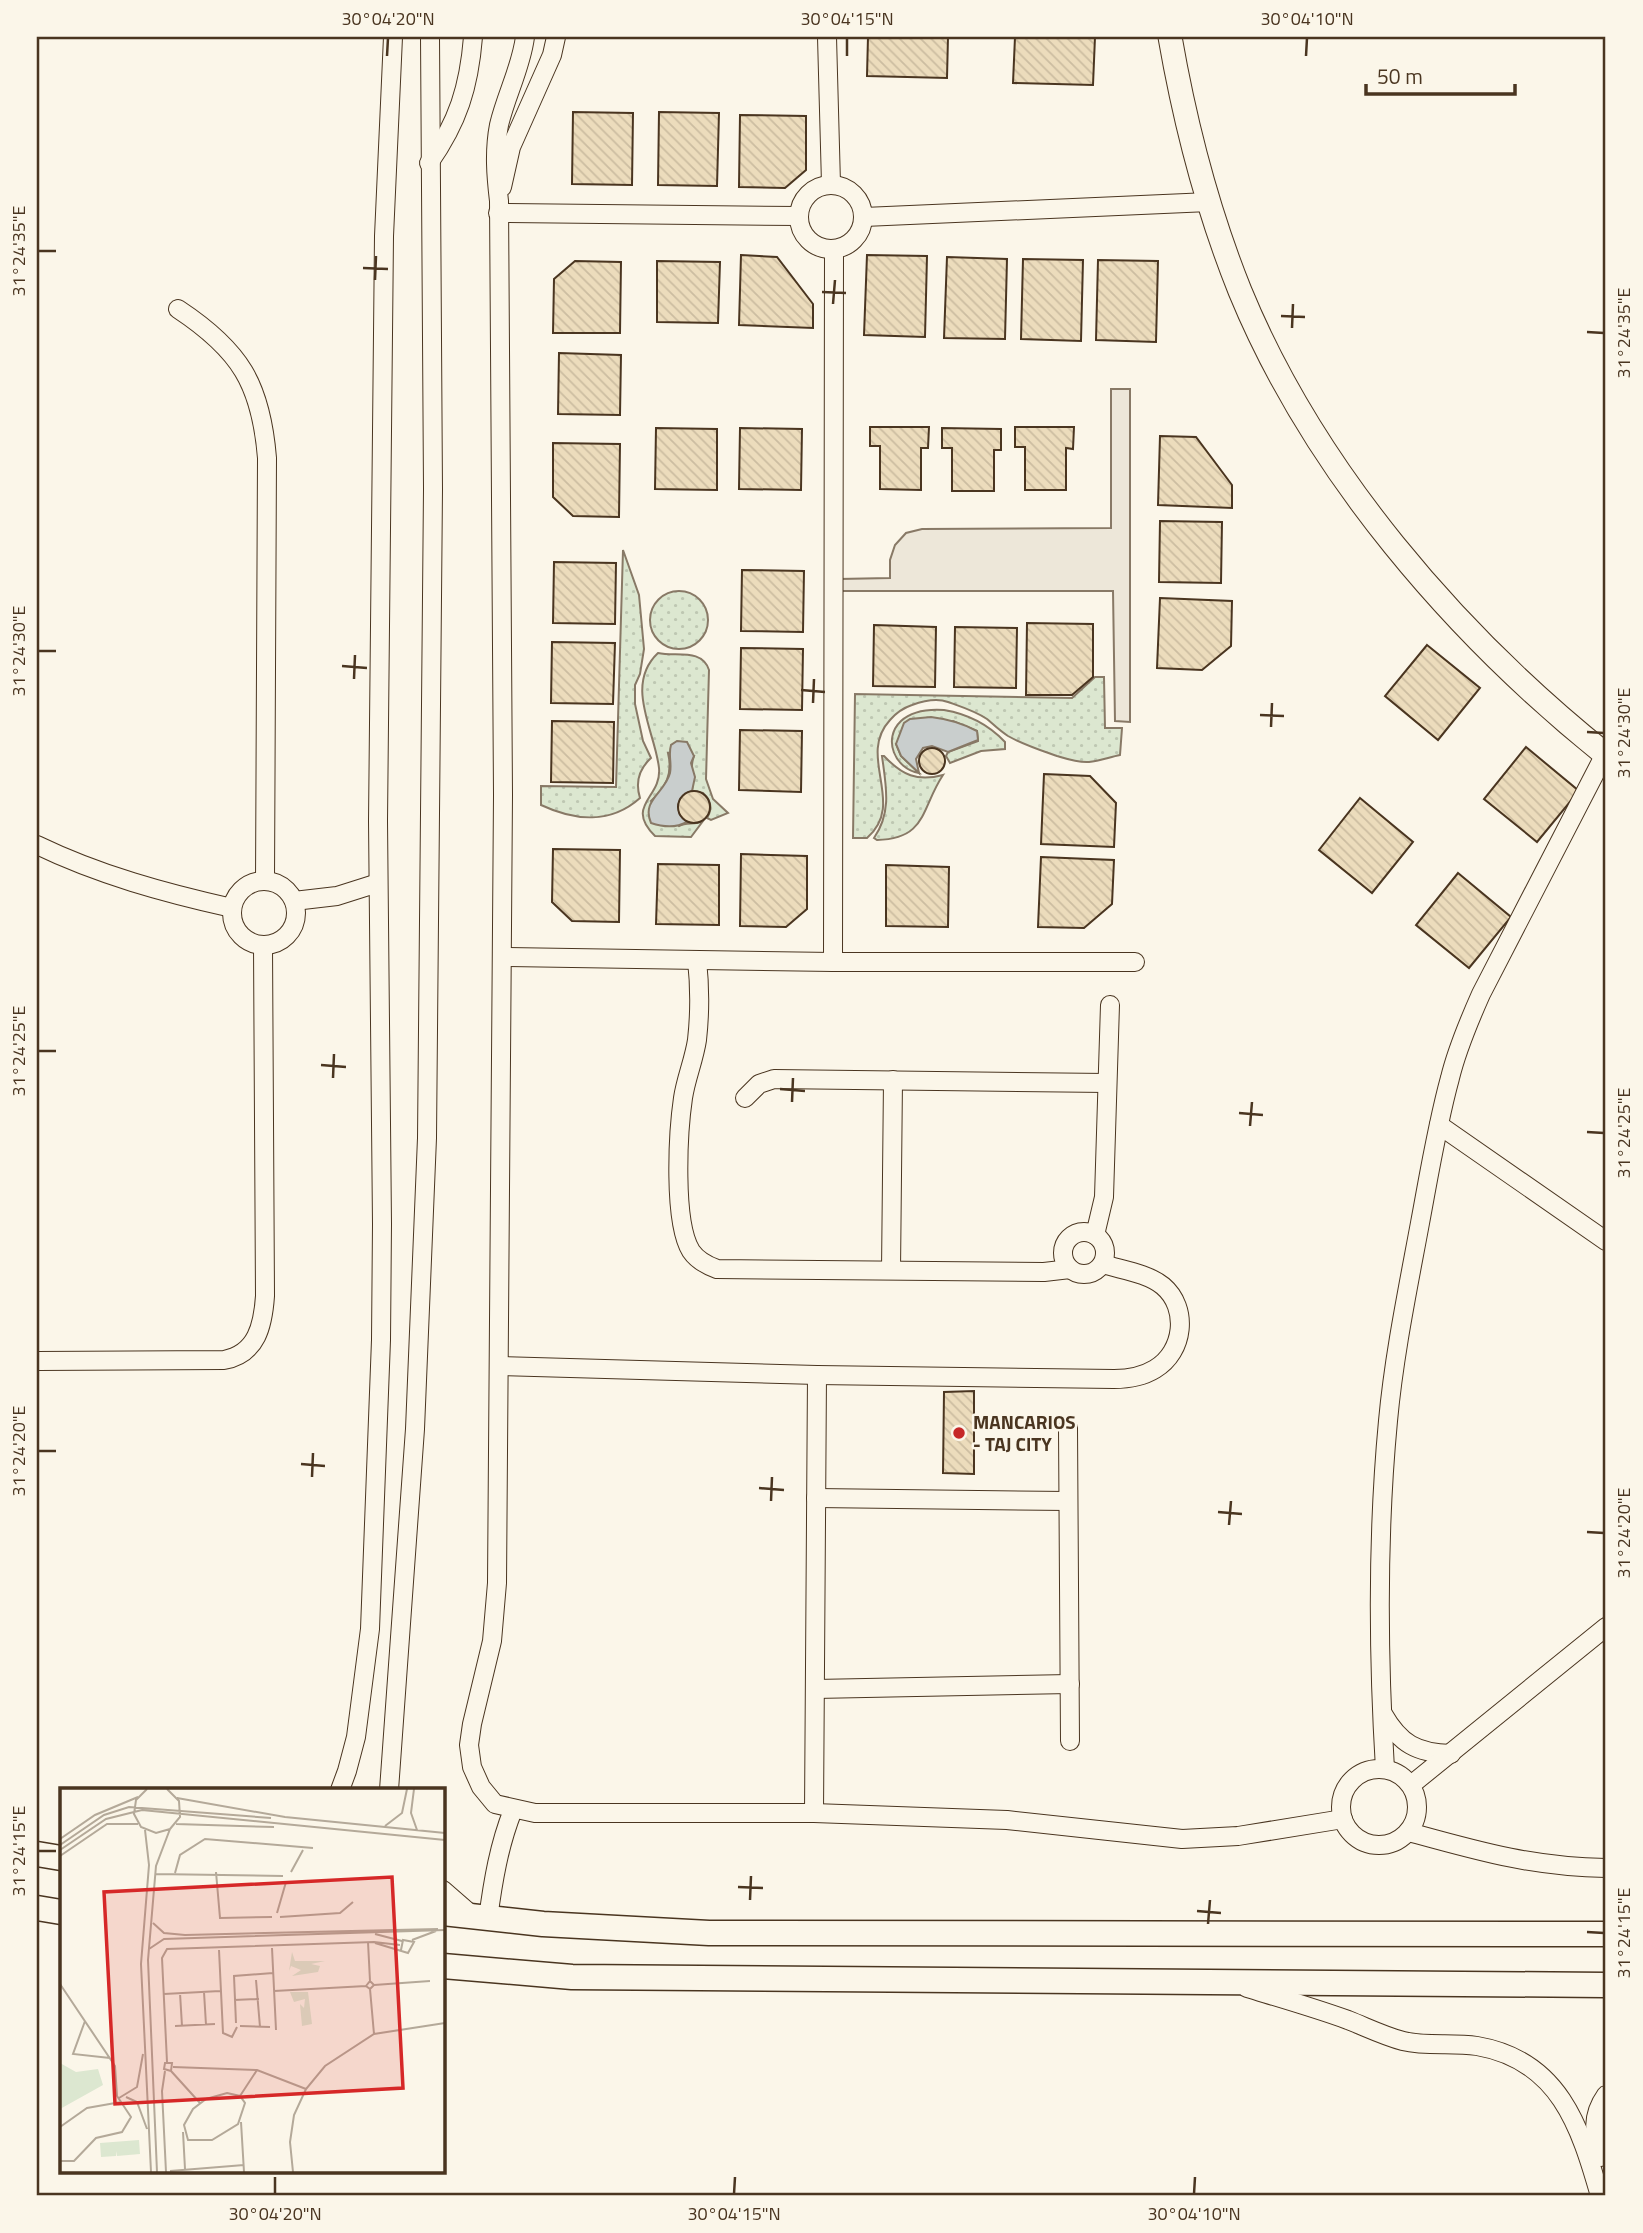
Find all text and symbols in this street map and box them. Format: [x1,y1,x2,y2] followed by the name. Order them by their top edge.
[341,5,435,32] text: 30°04'20"N
[800,5,894,32] text: 30°04'15"N
[1260,5,1354,32] text: 30°04'10"N
[1366,52,1515,96] scale bar
[1377,60,1423,92] text: 50 m
[5,205,32,296] text: 31°24'35"E
[1610,287,1637,378] text: 31°24'35"E
[5,605,32,696] text: 31°24'30"E
[1610,687,1637,778] text: 31°24'30"E
[5,1005,32,1096] text: 31°24'25"E
[1610,1087,1637,1178] text: 31°24'25"E
[5,1405,32,1496] text: 31°24'20"E
[973,1407,1076,1458] place label: MANCARIOS - TAJ CITY
[951,1425,967,1441] marker: MANCARIOS - TAJ CITY
[1610,1487,1637,1578] text: 31°24'20"E
[60,1788,444,2174] inset map
[5,1805,32,1896] text: 31°24'15"E
[1610,1887,1637,1978] text: 31°24'15"E
[228,2200,322,2227] text: 30°04'20"N
[687,2200,781,2227] text: 30°04'15"N
[1147,2200,1241,2227] text: 30°04'10"N

